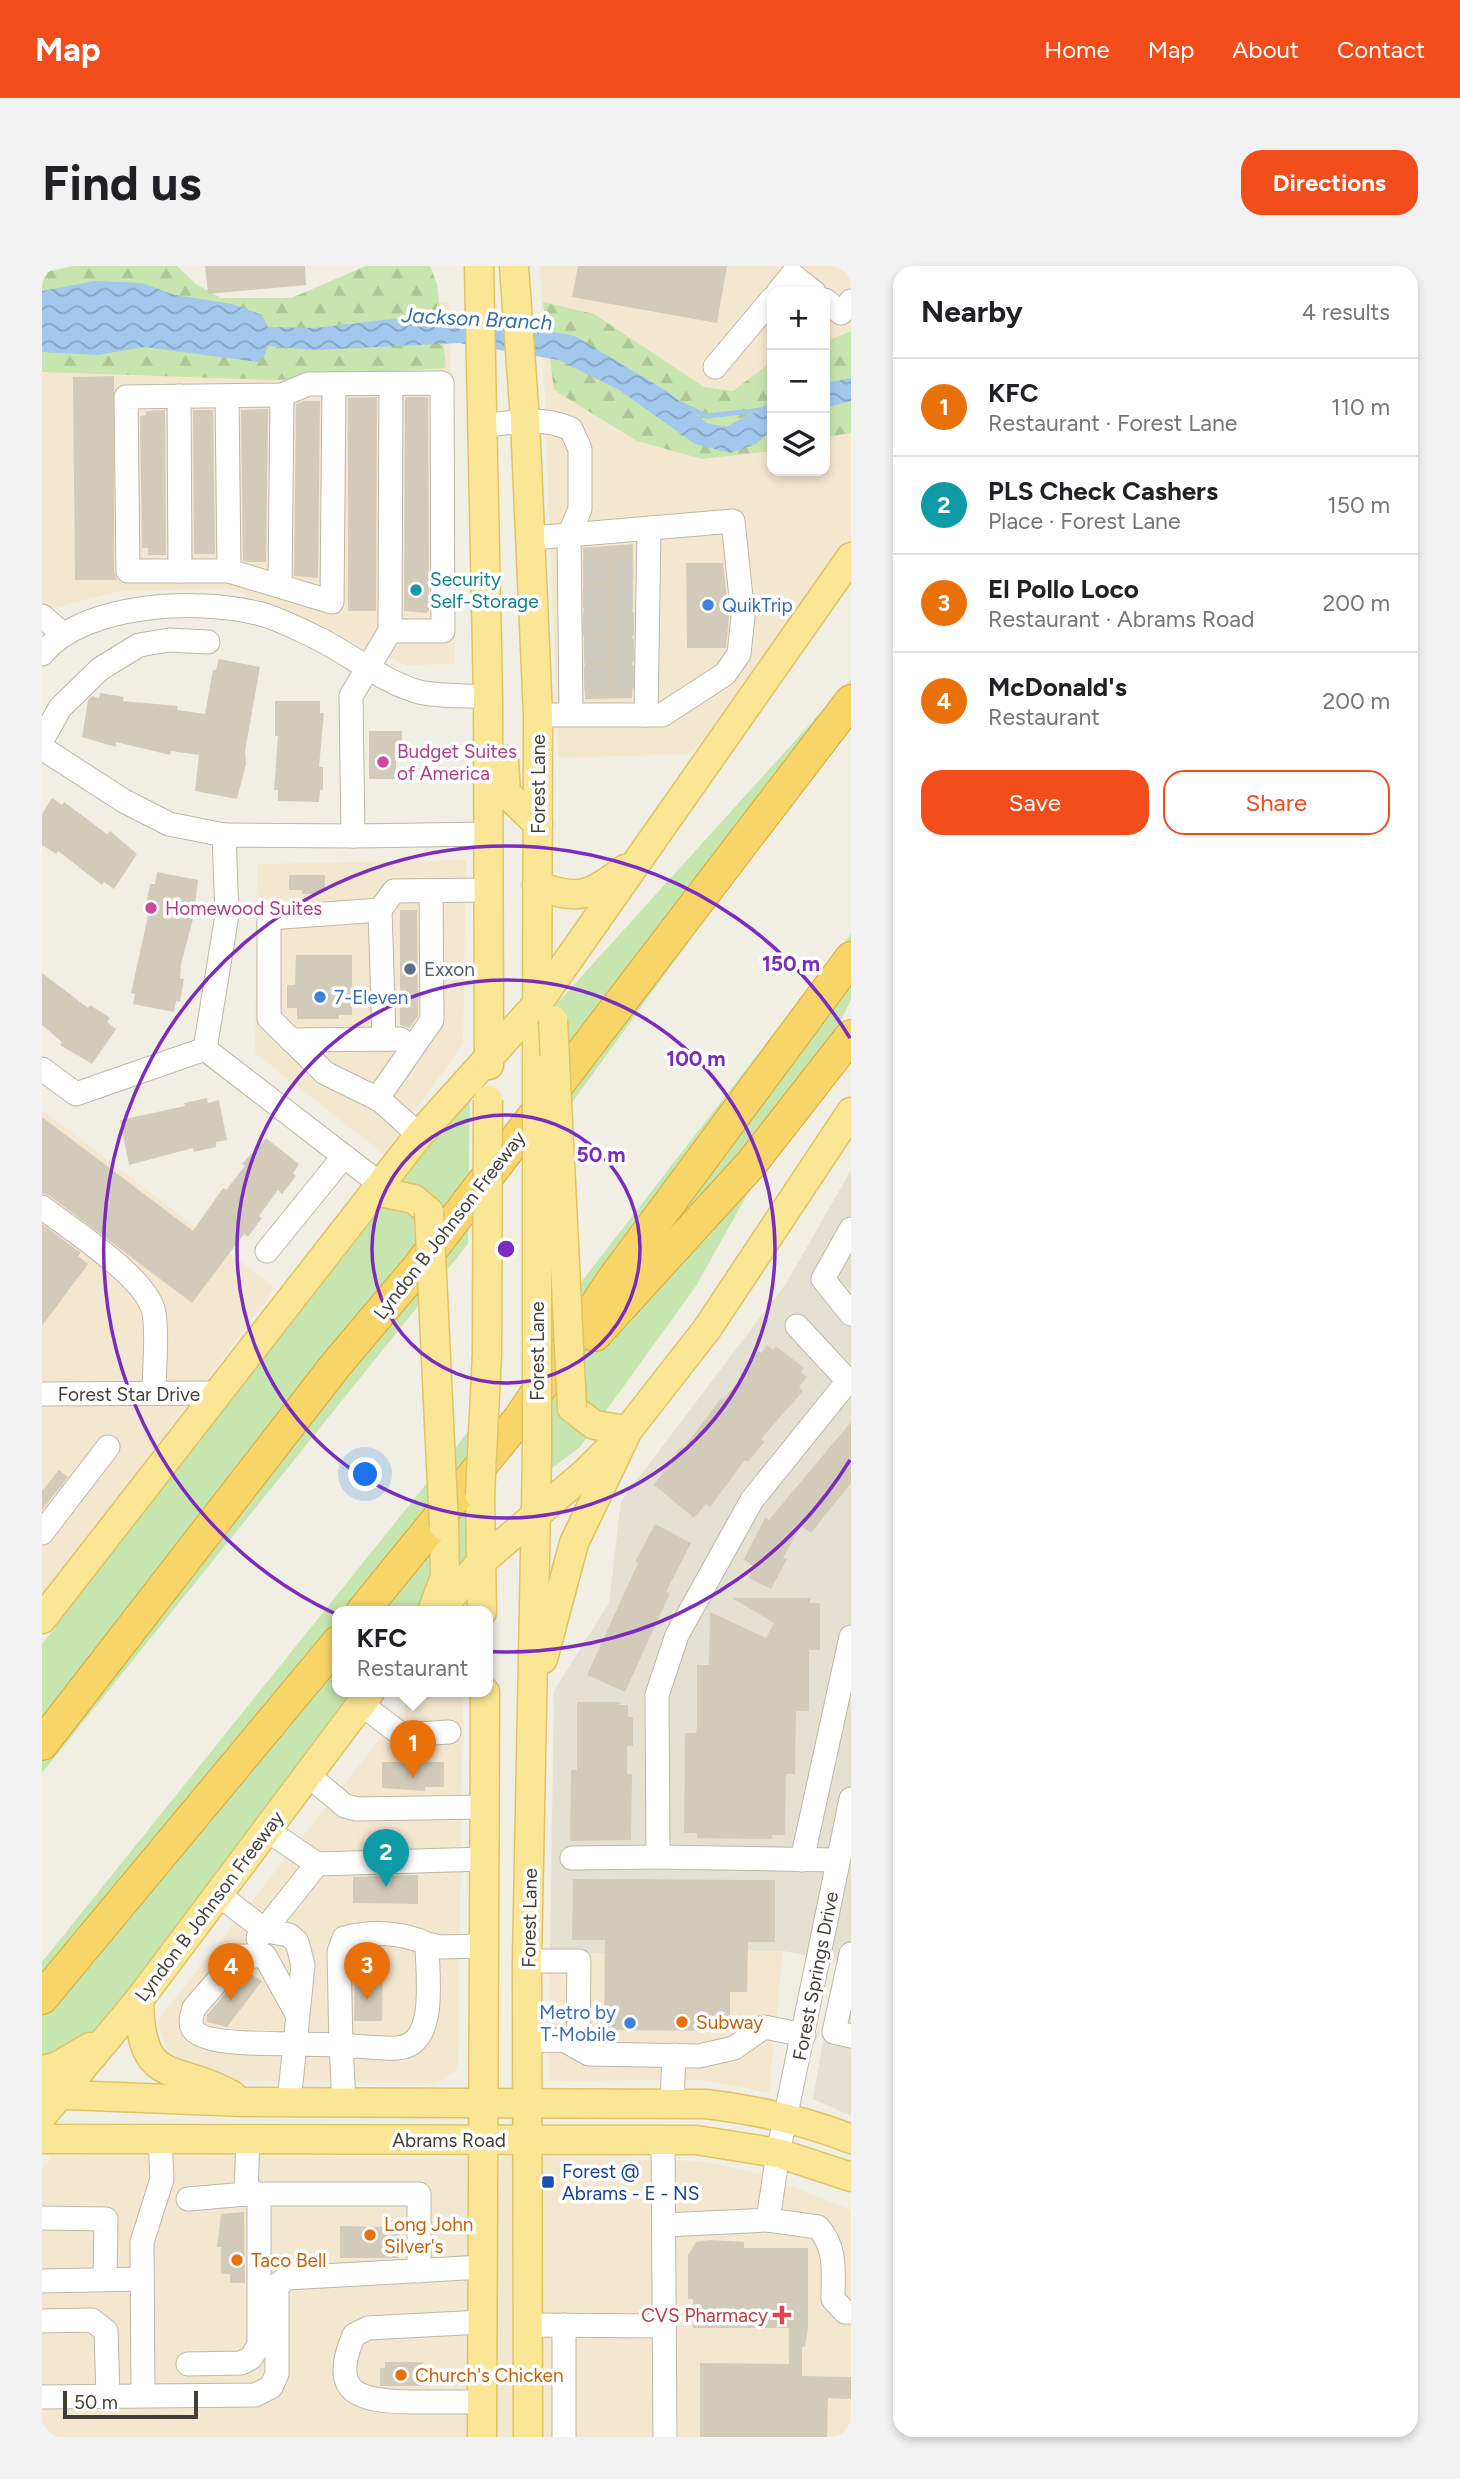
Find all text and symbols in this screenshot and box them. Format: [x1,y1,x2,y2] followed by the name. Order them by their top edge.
[35,30,101,69] text: Map
[1044,35,1110,64] text: Home
[1148,35,1194,64] text: Map
[1232,35,1299,64] text: About
[1337,35,1425,64] text: Contact
[1241,150,1418,215] button: Directions
[42,153,201,212] text: Find us
[767,287,830,476] map controls
[767,287,830,350] button: +
[921,293,1023,330] text: Nearby
[1302,298,1390,326] text: 4 results
[400,302,553,335] water label: Jackson Branch
[767,350,830,413] button: −
[988,377,1039,409] text: KFC
[939,393,949,421] text: 1
[1331,393,1390,421] text: 110 m
[988,409,1237,437] text: Restaurant · Forest Lane
[767,413,830,476] button: layers
[988,475,1218,507] text: PLS Check Cashers
[937,491,951,519] text: 2
[1327,491,1390,519] text: 150 m
[988,507,1181,535] text: Place · Forest Lane
[430,568,539,613] place label: Security Self-Storage
[988,573,1139,605] text: El Pollo Loco
[408,582,424,598] marker: Security Self-Storage
[938,589,950,617] text: 3
[1322,589,1390,617] text: 200 m
[722,594,793,617] place label: QuikTrip
[700,597,716,613] marker: QuikTrip
[988,605,1255,633] text: Restaurant · Abrams Road
[988,671,1127,703] text: McDonald's
[937,687,951,715] text: 4
[1322,687,1390,715] text: 200 m
[988,703,1100,731] text: Restaurant
[527,734,550,834] street label: Forest Lane
[397,740,517,785] place label: Budget Suites of America
[375,754,391,770] marker: Budget Suites of America
[921,770,1149,835] button: Save
[1163,770,1390,835] button: Share
[165,897,322,920] place label: Homewood Suites
[143,900,159,916] marker: Homewood Suites
[762,951,820,976] text: 150 m
[424,958,475,981] place label: Exxon
[402,961,418,977] marker: Exxon
[334,986,408,1009] place label: 7-Eleven
[312,989,328,1005] marker: 7-Eleven
[666,1046,726,1071] text: 100 m
[369,1127,530,1324] street label: Lyndon B Johnson Freeway
[576,1142,626,1167] text: 50 m
[494,1237,518,1261] centre of rings
[526,1301,549,1401] street label: Forest Lane
[58,1383,200,1406] street label: Forest Star Drive
[348,1457,382,1491] your location
[332,1606,493,1697] popup
[357,1622,407,1654] text: KFC
[357,1654,468,1682] text: Restaurant
[390,1720,436,1778] pin: 1
[130,1807,289,2006] street label: Lyndon B Johnson Freeway
[363,1829,409,1887] pin: 2
[517,1868,542,1968] street label: Forest Lane
[788,1890,843,2063] street label: Forest Springs Drive
[344,1942,390,2000] pin: 3
[208,1943,254,2001] pin: 4
[539,2001,616,2046] place label: Metro by T-Mobile
[696,2011,763,2034] place label: Subway
[674,2014,690,2030] marker: Subway
[622,2015,638,2031] marker: Metro by T-Mobile
[392,2129,506,2152] street label: Abrams Road
[562,2160,699,2205] place label: Forest @ Abrams - E - NS
[540,2174,556,2190] marker: Forest @ Abrams - E - NS
[384,2213,473,2258] place label: Long John Silver's
[362,2227,378,2243] marker: Long John Silver's
[251,2249,326,2272] place label: Taco Bell
[229,2252,245,2268] marker: Taco Bell
[641,2304,768,2327] place label: CVS Pharmacy
[774,2307,790,2323] marker: CVS Pharmacy
[415,2364,564,2387] place label: Church's Chicken
[393,2367,409,2383] marker: Church's Chicken
[63,2388,198,2420] scale bar
[74,2391,118,2414] text: 50 m

